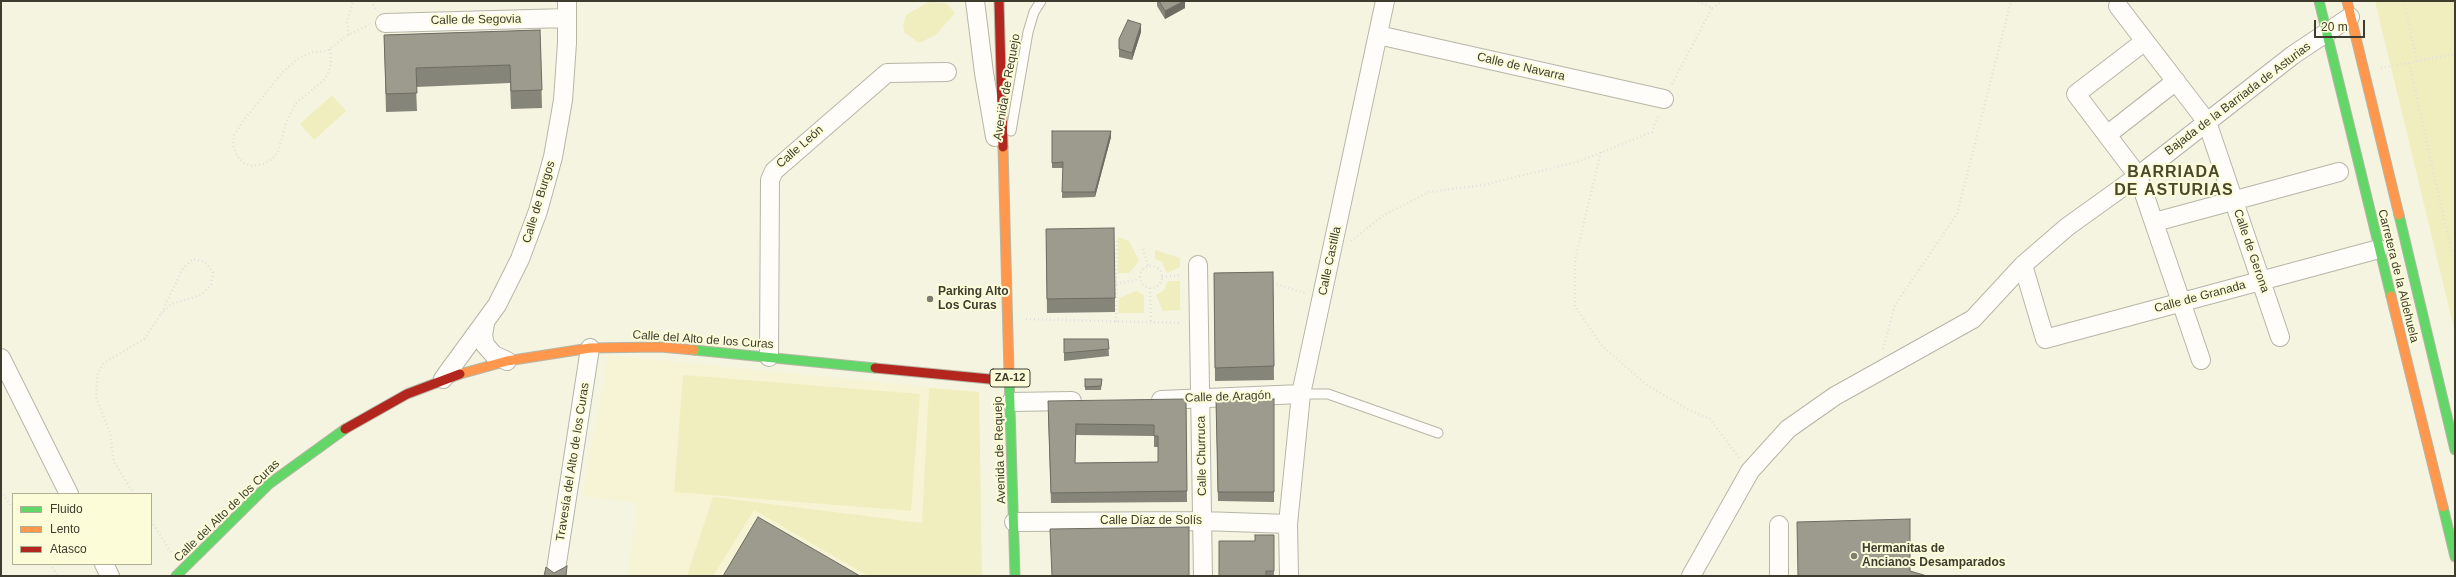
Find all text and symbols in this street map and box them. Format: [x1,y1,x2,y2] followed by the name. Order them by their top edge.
[431,12,521,28] street label: Calle de Segovia
[2316,12,2367,38] scale bar
[2321,20,2348,34] text: 20 m
[991,33,1023,141] street label: Avenida de Requejo
[2162,39,2314,159] street label: Bajada de la Barriada de Asturias
[1476,50,1566,84] street label: Calle de Navarra
[774,123,826,171] street label: Calle León
[520,159,558,245] street label: Calle de Burgos
[2114,163,2234,201] district label: BARRIADA DE ASTURIAS
[2230,207,2272,295] street label: Calle de Gerona
[2374,208,2422,344] street label: Carretera de la Aldehuela
[1316,225,1344,297] street label: Calle Castilla
[2153,278,2247,316] street label: Calle de Granada
[938,285,1009,313] place label: Parking Alto Los Curas
[925,294,935,304] marker: Parking Alto Los Curas
[632,328,774,352] street label: Calle del Alto de los Curas
[990,369,1030,387] road number: ZA-12
[553,382,593,542] street label: Travesía del Alto de los Curas
[1185,388,1271,406] street label: Calle de Aragón
[991,396,1009,504] street label: Avenida de Requejo
[1194,416,1210,496] street label: Calle Churruca
[171,457,283,565] street label: Calle del Alto de los Curas
[12,493,152,565] legend
[50,502,83,516] text: Fluido
[1100,514,1202,528] street label: Calle Díaz de Solís
[50,522,80,536] text: Lento
[50,542,87,556] text: Atasco
[1862,542,2005,570] place label: Hermanitas de Ancianos Desamparados
[1849,551,1859,561] marker: Hermanitas de Ancianos Desamparados

